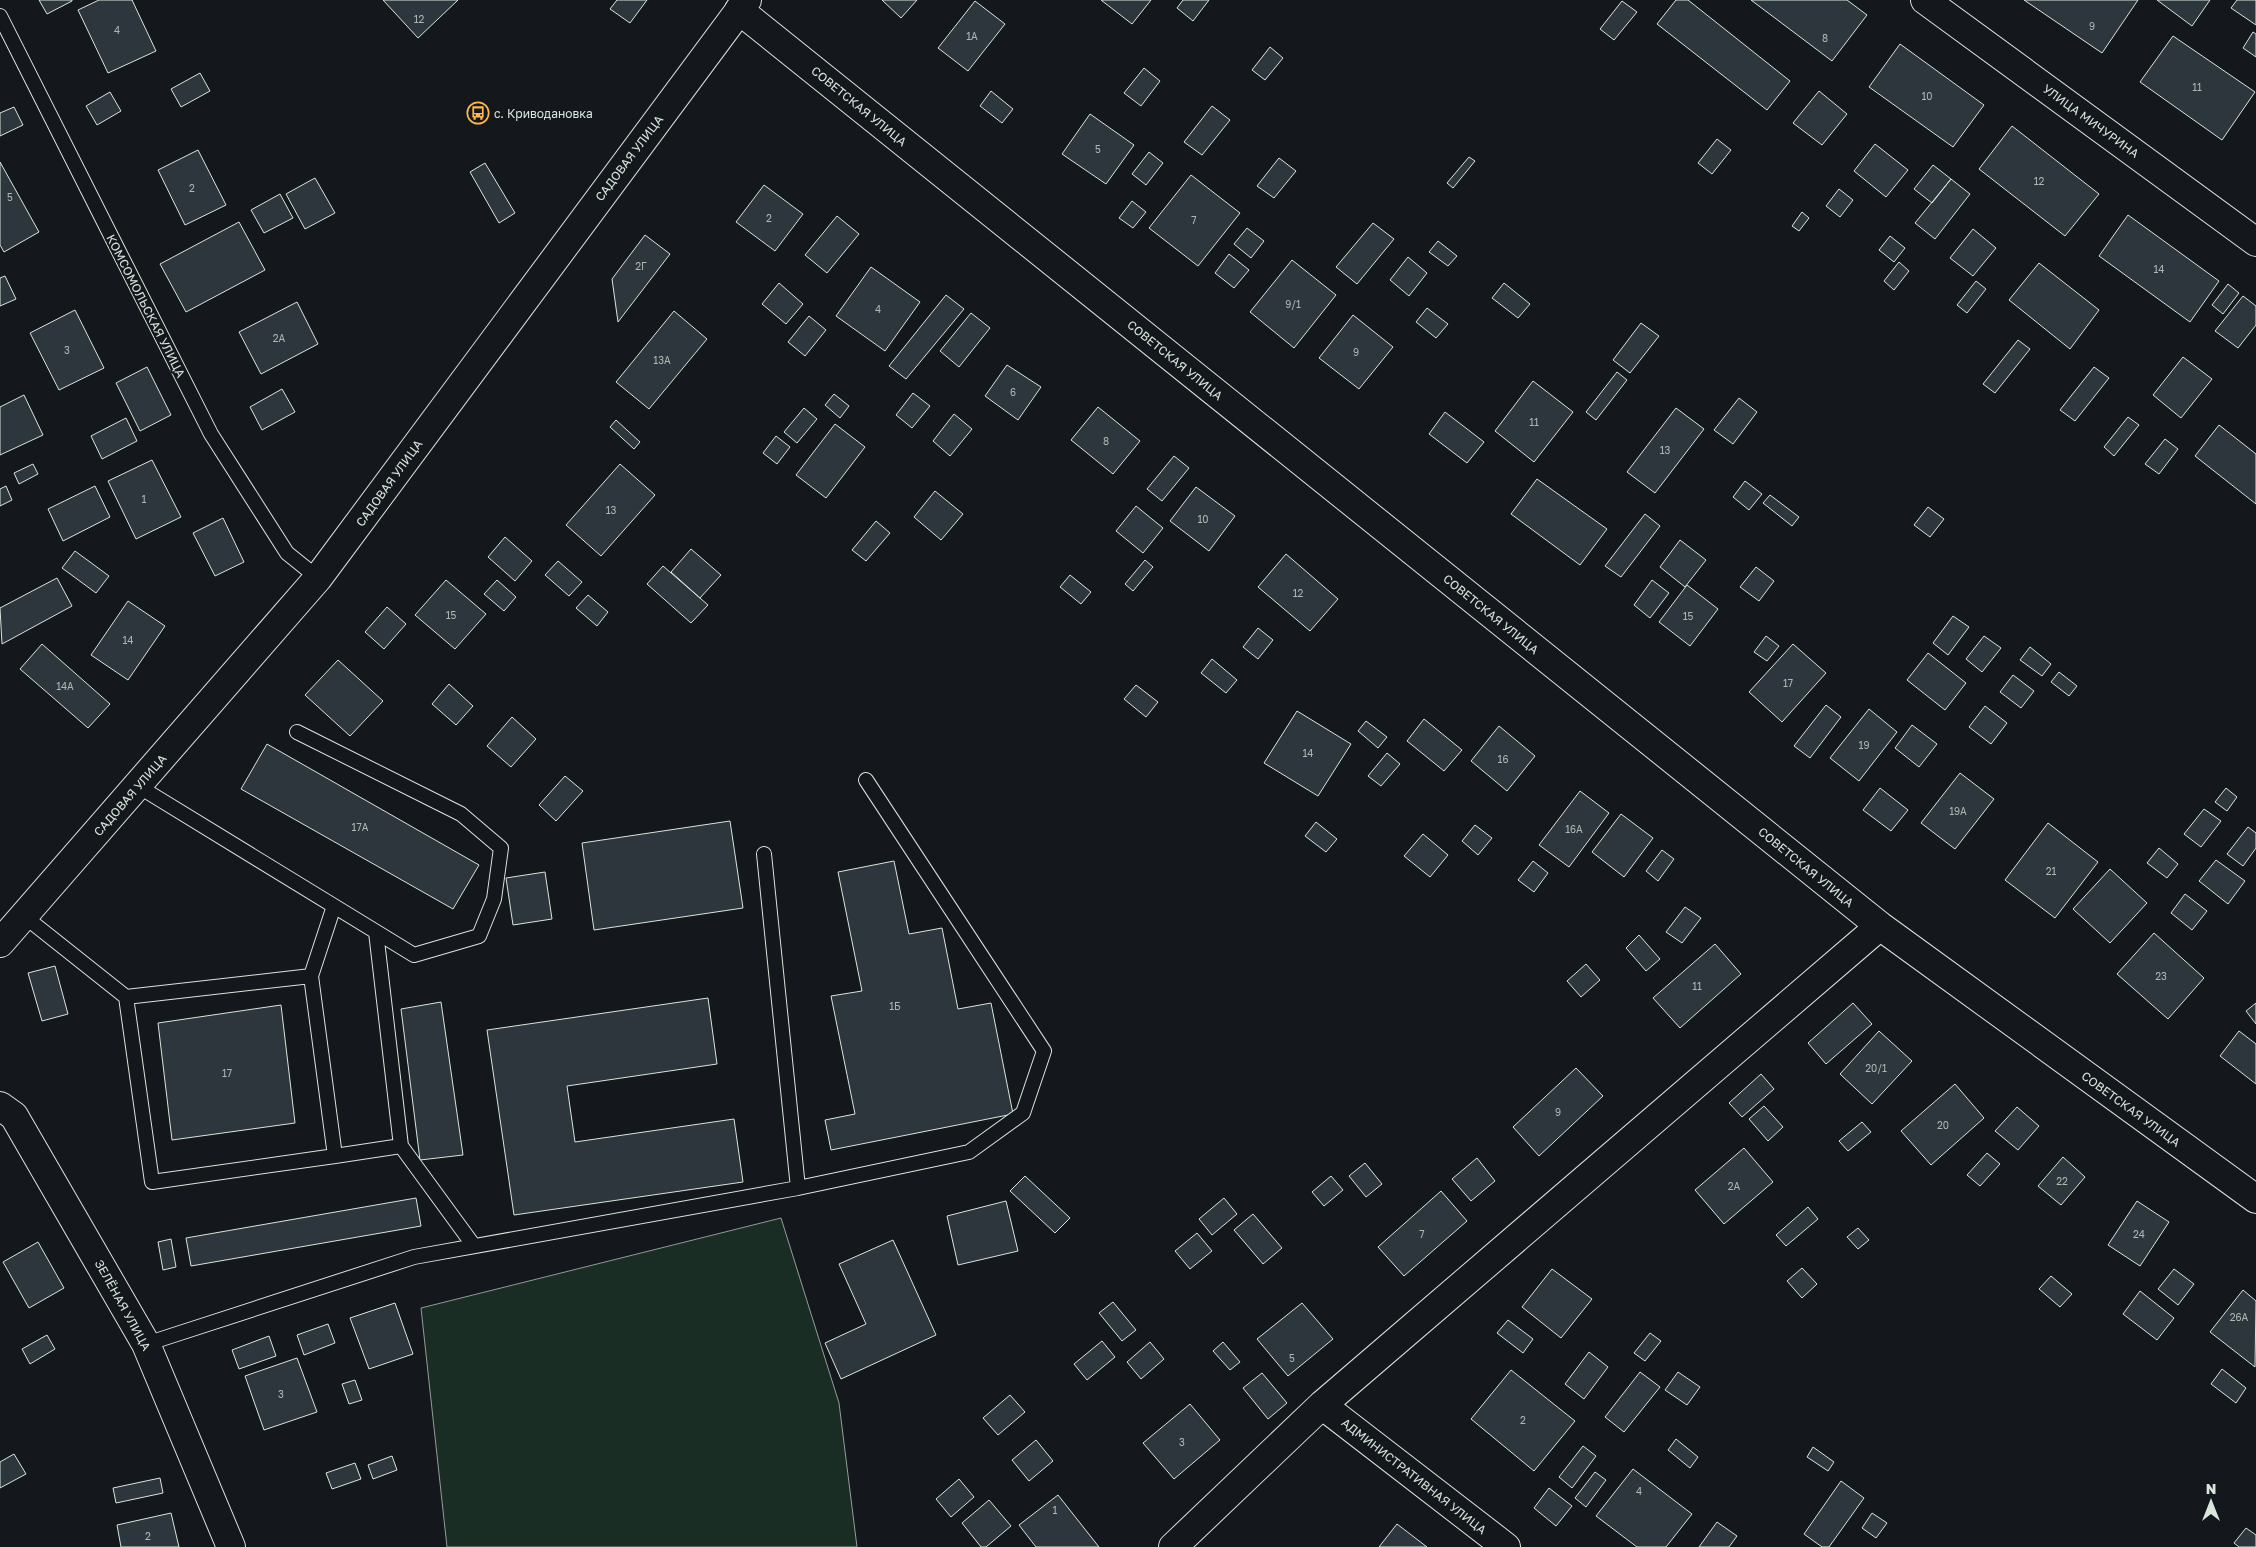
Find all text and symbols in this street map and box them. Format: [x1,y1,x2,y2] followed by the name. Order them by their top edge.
[414,13,425,25] house number: 12
[2089,20,2095,32] house number: 9
[114,24,120,36] house number: 4
[966,30,978,42] house number: 1А
[1822,32,1828,44] house number: 8
[808,63,910,149] street label: СОВЕТСКАЯ УЛИЦА
[2040,81,2142,161] street label: УЛИЦА МИЧУРИНА
[2192,81,2202,93] house number: 11
[1921,90,1933,102] house number: 10
[466,101,490,125] bus stop icon: с. Криводановка
[494,106,593,121] place label: с. Криводановка
[592,112,666,204] street label: САДОВАЯ УЛИЦА
[1095,143,1101,155] house number: 5
[2034,175,2045,187] house number: 12
[189,182,195,194] house number: 2
[7,191,13,203] house number: 5
[766,212,772,224] house number: 2
[1191,214,1197,226] house number: 7
[103,232,189,380] street label: КОМСОМОЛЬСКАЯ УЛИЦА
[635,260,647,272] house number: 2Г
[2154,263,2164,275] house number: 14
[1285,298,1301,310] house number: 9/1
[875,303,881,315] house number: 4
[1124,317,1226,403] street label: СОВЕТСКАЯ УЛИЦА
[273,332,286,344] house number: 2А
[64,344,70,356] house number: 3
[1353,346,1359,358] house number: 9
[653,354,671,366] house number: 13А
[1010,386,1016,398] house number: 6
[1529,416,1539,428] house number: 11
[1103,435,1109,447] house number: 8
[353,437,425,529] street label: САДОВАЯ УЛИЦА
[1660,444,1670,456] house number: 13
[142,493,147,505] house number: 1
[606,504,616,516] house number: 13
[1197,513,1209,525] house number: 10
[1440,571,1542,657] street label: СОВЕТСКАЯ УЛИЦА
[1293,587,1304,599] house number: 12
[446,609,457,621] house number: 15
[1683,610,1694,622] house number: 15
[123,634,133,646] house number: 14
[1783,677,1793,689] house number: 17
[56,680,74,692] house number: 14А
[1859,739,1869,751] house number: 19
[1303,747,1313,759] house number: 14
[90,751,170,839] street label: САДОВАЯ УЛИЦА
[1498,753,1508,765] house number: 16
[1949,805,1967,817] house number: 19А
[352,821,369,833] house number: 17А
[1565,823,1583,835] house number: 16А
[1755,824,1857,910] street label: СОВЕТСКАЯ УЛИЦА
[2046,865,2056,877] house number: 21
[2155,970,2167,982] house number: 23
[1692,980,1702,992] house number: 11
[889,1000,901,1012] house number: 1Б
[1865,1062,1887,1074] house number: 20/1
[222,1067,232,1079] house number: 17
[2079,1068,2183,1150] street label: СОВЕТСКАЯ УЛИЦА
[1555,1106,1561,1118] house number: 9
[1937,1119,1949,1131] house number: 20
[2056,1175,2068,1187] house number: 22
[1728,1180,1741,1192] house number: 2А
[1419,1228,1425,1240] house number: 7
[2133,1228,2145,1240] house number: 24
[92,1257,154,1353] street label: ЗЕЛЁНАЯ УЛИЦА
[2230,1311,2249,1323] house number: 26А
[1289,1352,1295,1364] house number: 5
[278,1388,284,1400] house number: 3
[1520,1414,1526,1426] house number: 2
[1339,1415,1489,1537] street label: АДМИНИСТРАТИВНАЯ УЛИЦА
[1179,1436,1185,1448] house number: 3
[2186,1477,2236,1527] north arrow
[2206,1480,2216,1497] text: N
[1636,1485,1642,1497] house number: 4
[1053,1504,1058,1516] house number: 1
[145,1530,151,1542] house number: 2

